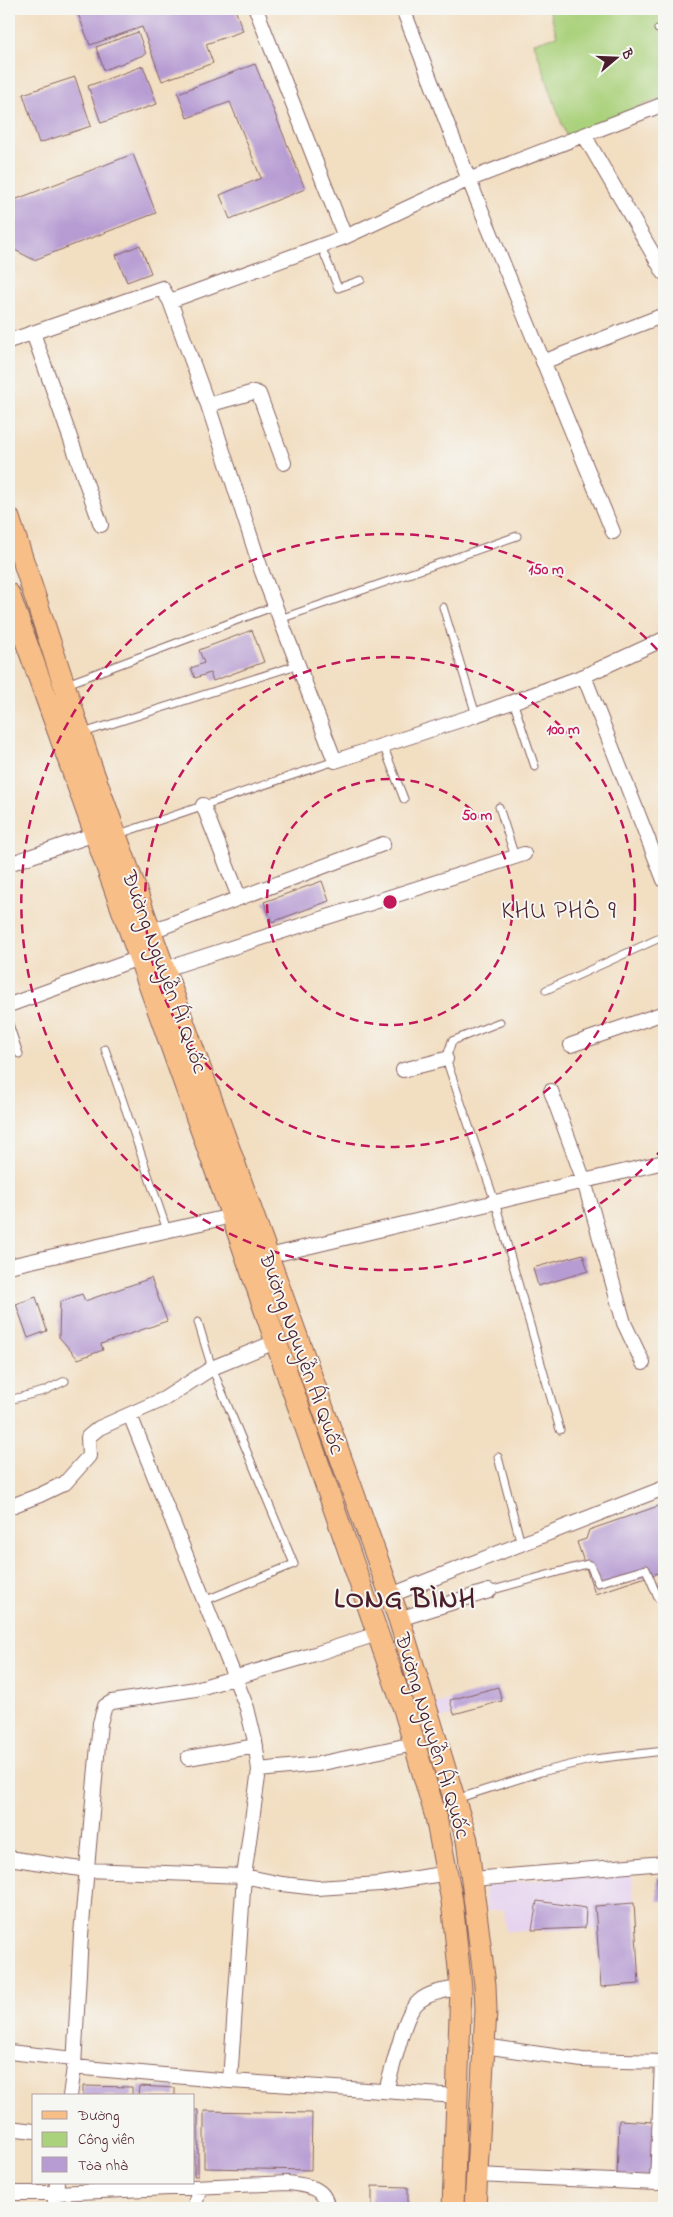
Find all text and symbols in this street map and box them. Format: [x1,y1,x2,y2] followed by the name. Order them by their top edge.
[590,32,640,82] north arrow
[615,45,639,63] text: B
[528,559,564,581] text: 150 m
[546,719,580,741] text: 100 m
[462,805,493,827] text: 50 m
[110,865,215,1078] street label: Đường Nguyễn Ái Quốc
[381,893,399,911] centre of rings
[501,894,617,930] district label: KHU PHỐ 9
[247,1246,352,1459] street label: Đường Nguyễn Ái Quốc
[334,1580,476,1621] district label: LONG BÌNH
[383,1628,478,1843] street label: Đường Nguyễn Ái Quốc
[32,2094,195,2184] legend
[77,2105,120,2128] text: Đường
[78,2129,135,2152] text: Công viên
[78,2155,128,2177] text: Tòa nhà

